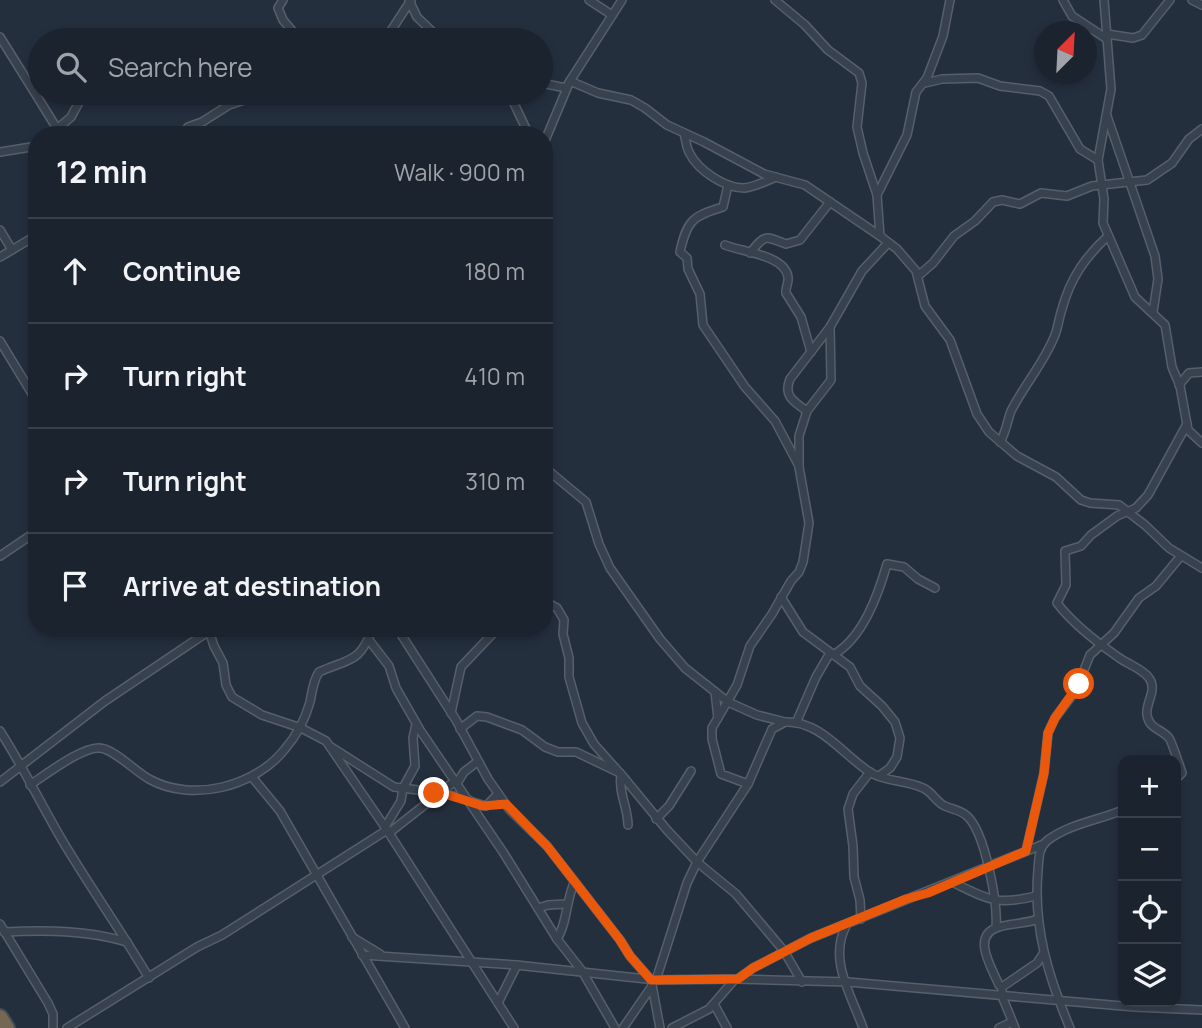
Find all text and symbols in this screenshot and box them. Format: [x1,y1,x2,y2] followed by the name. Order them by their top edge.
[1034,21,1097,84] north arrow
[28,28,553,105] search box
[52,48,90,86] icon: search
[108,49,253,85] text: Search here
[56,151,147,192] text: 12 min
[394,156,525,188] text: Walk · 900 m
[56,252,94,290] icon: ahead
[123,253,241,289] text: Continue
[465,255,525,287] text: 180 m
[56,357,94,395] icon: right
[123,358,247,394] text: Turn right
[464,360,525,392] text: 410 m
[56,462,94,500] icon: right
[123,463,247,499] text: Turn right
[465,465,525,497] text: 310 m
[56,567,94,605] icon: arrive
[123,568,381,604] text: Arrive at destination
[1063,668,1094,699] route start
[1118,755,1181,1007] map controls
[1118,755,1181,818] button: +
[418,777,449,808] route end
[1118,818,1181,881] button: −
[1118,881,1181,944] button: locate
[1118,944,1181,1007] button: layers

